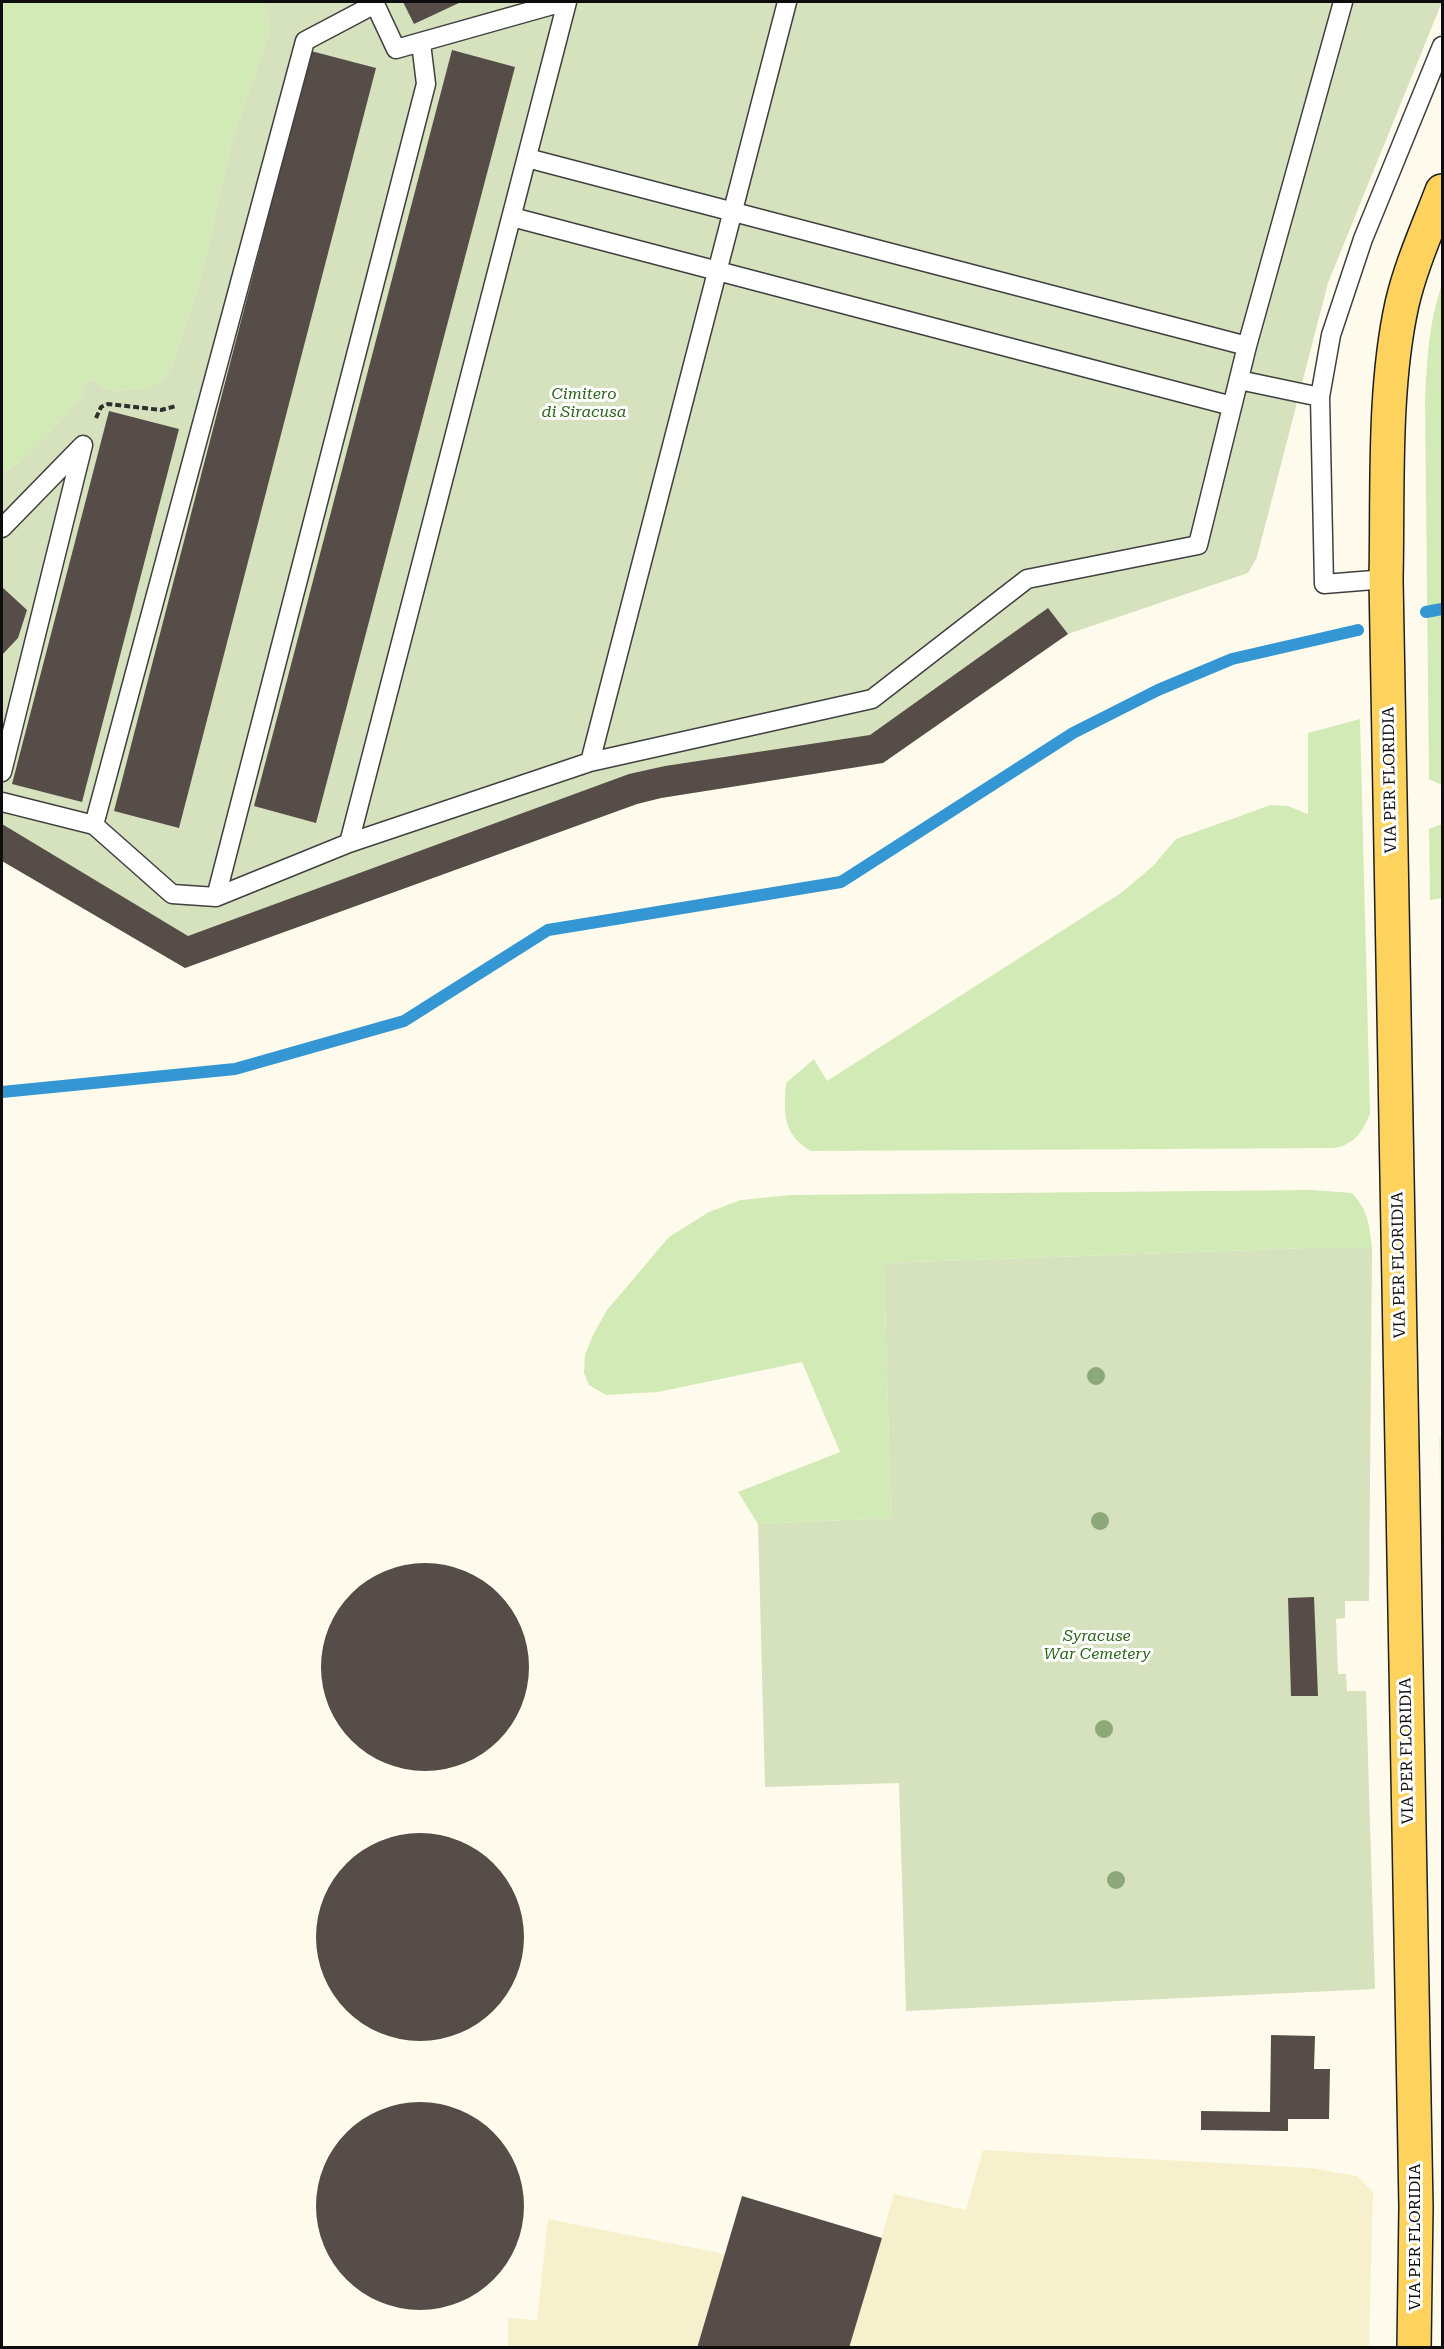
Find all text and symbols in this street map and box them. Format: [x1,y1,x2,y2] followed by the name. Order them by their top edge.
[542,384,626,422] park label: Cimitero di Siracusa
[1379,706,1401,854] street label: VIA PER FLORIDIA
[1388,1191,1410,1339] street label: VIA PER FLORIDIA
[1044,1626,1150,1664] park label: Syracuse War Cemetery
[1396,1677,1418,1825] street label: VIA PER FLORIDIA
[1405,2164,1425,2310] street label: VIA PER FLORIDIA

